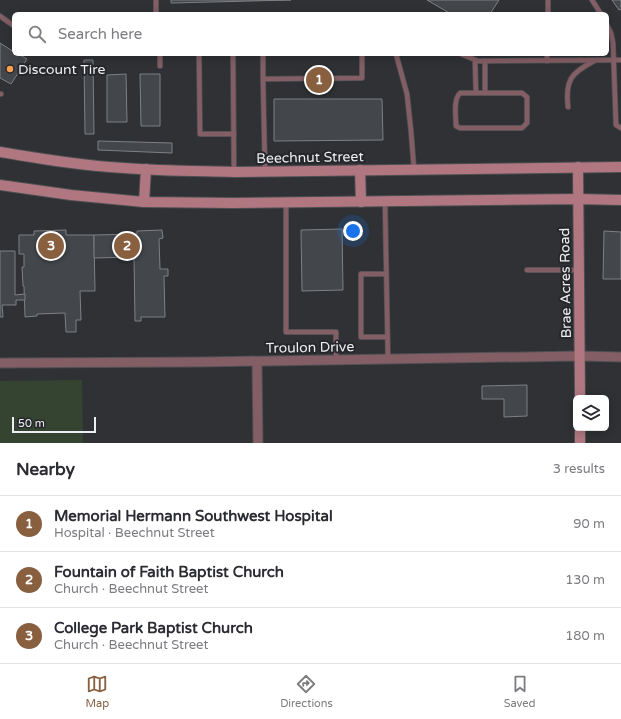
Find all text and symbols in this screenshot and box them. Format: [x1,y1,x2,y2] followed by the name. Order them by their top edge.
[12,12,609,56] search box
[26,23,48,45] icon: search
[58,25,142,43] text: Search here
[18,61,105,78] place label: Discount Tire
[5,64,15,74] marker: Discount Tire
[306,65,332,95] pin: 1
[256,148,365,167] street label: Beechnut Street
[343,221,363,241] your location
[556,227,575,339] street label: Brae Acres Road
[38,231,64,261] pin: 3
[114,231,140,261] pin: 2
[266,338,354,357] street label: Troulon Drive
[573,395,609,431] map controls
[573,395,609,431] button: layers
[12,415,96,434] scale bar
[18,417,45,430] text: 50 m
[16,459,75,480] text: Nearby
[553,461,605,477] text: 3 results
[54,507,333,525] text: Memorial Hermann Southwest Hospital
[25,516,33,532] text: 1
[573,516,605,532] text: 90 m
[54,525,215,541] text: Hospital · Beechnut Street
[54,563,284,581] text: Fountain of Faith Baptist Church
[25,572,33,588] text: 2
[565,572,605,588] text: 130 m
[54,581,208,597] text: Church · Beechnut Street
[54,619,253,637] text: College Park Baptist Church
[25,628,33,644] text: 3
[565,628,605,644] text: 180 m
[54,637,208,653] text: Church · Beechnut Street
[85,673,109,710] tab: Map
[280,673,333,710] tab: Directions
[504,673,536,710] tab: Saved

